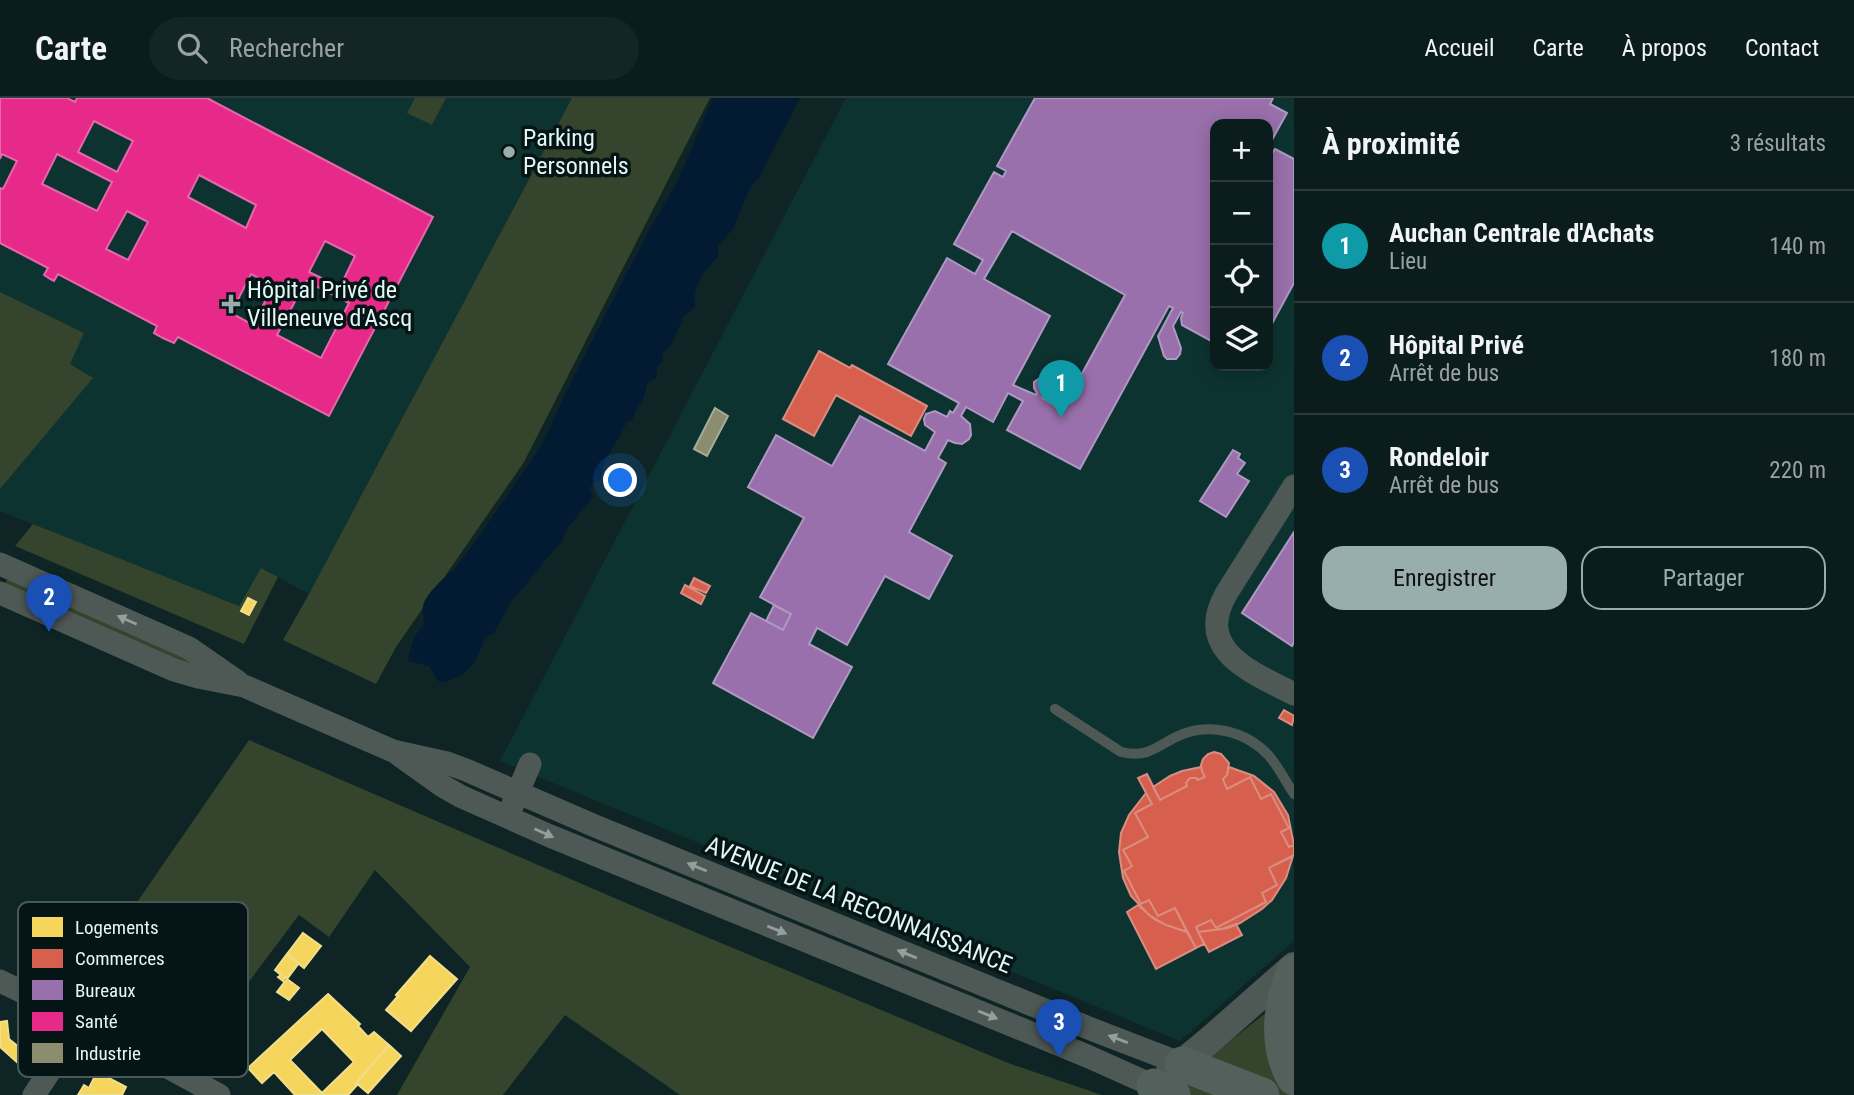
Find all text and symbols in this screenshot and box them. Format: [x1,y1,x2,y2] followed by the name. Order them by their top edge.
[149,17,639,80] search box
[35,29,107,68] text: Carte
[173,29,211,67] icon: search
[229,33,344,63] text: Rechercher
[1425,34,1494,62] text: Accueil
[1532,34,1584,62] text: Carte
[1622,34,1707,62] text: À propos
[1745,34,1819,62] text: Contact
[1210,119,1273,371] map controls
[1210,119,1273,182] button: +
[523,124,629,180] place label: Parking Personnels
[1322,126,1460,161] text: À proximité
[1730,130,1826,157] text: 3 résultats
[501,144,517,160] marker: Parking Personnels
[1210,182,1273,245] button: −
[1389,218,1654,248] text: Auchan Centrale d'Achats
[1339,233,1351,260] text: 1
[1769,233,1826,260] text: 140 m
[1210,245,1273,308] button: locate
[1389,248,1427,275] text: Lieu
[247,276,412,332] place label: Hôpital Privé de Villeneuve d'Ascq
[221,294,241,314] marker: Hôpital Privé de Villeneuve d'Ascq
[1210,308,1273,371] button: layers
[1389,330,1524,360] text: Hôpital Privé
[1339,345,1351,372] text: 2
[1769,345,1826,372] text: 180 m
[1038,360,1084,418] pin: 1
[1389,360,1499,387] text: Arrêt de bus
[1389,442,1489,472] text: Rondeloir
[1339,457,1351,484] text: 3
[1769,457,1826,484] text: 220 m
[603,463,637,497] your location
[1389,472,1499,499] text: Arrêt de bus
[1322,546,1567,610] button: Enregistrer
[1581,546,1826,610] button: Partager
[26,574,72,632] pin: 2
[117,614,137,626] one-way arrow
[534,828,555,839] one-way arrow
[702,831,1016,979] street label: AVENUE DE LA RECONNAISSANCE
[686,862,707,873] one-way arrow
[18,902,248,1077] legend
[75,916,159,939] text: Logements
[767,924,788,935] one-way arrow
[75,947,165,970] text: Commerces
[897,948,918,959] one-way arrow
[75,979,136,1002] text: Bureaux
[1036,999,1082,1057] pin: 3
[978,1009,998,1021] one-way arrow
[75,1010,118,1033] text: Santé
[1107,1034,1128,1045] one-way arrow
[75,1042,141,1065] text: Industrie

